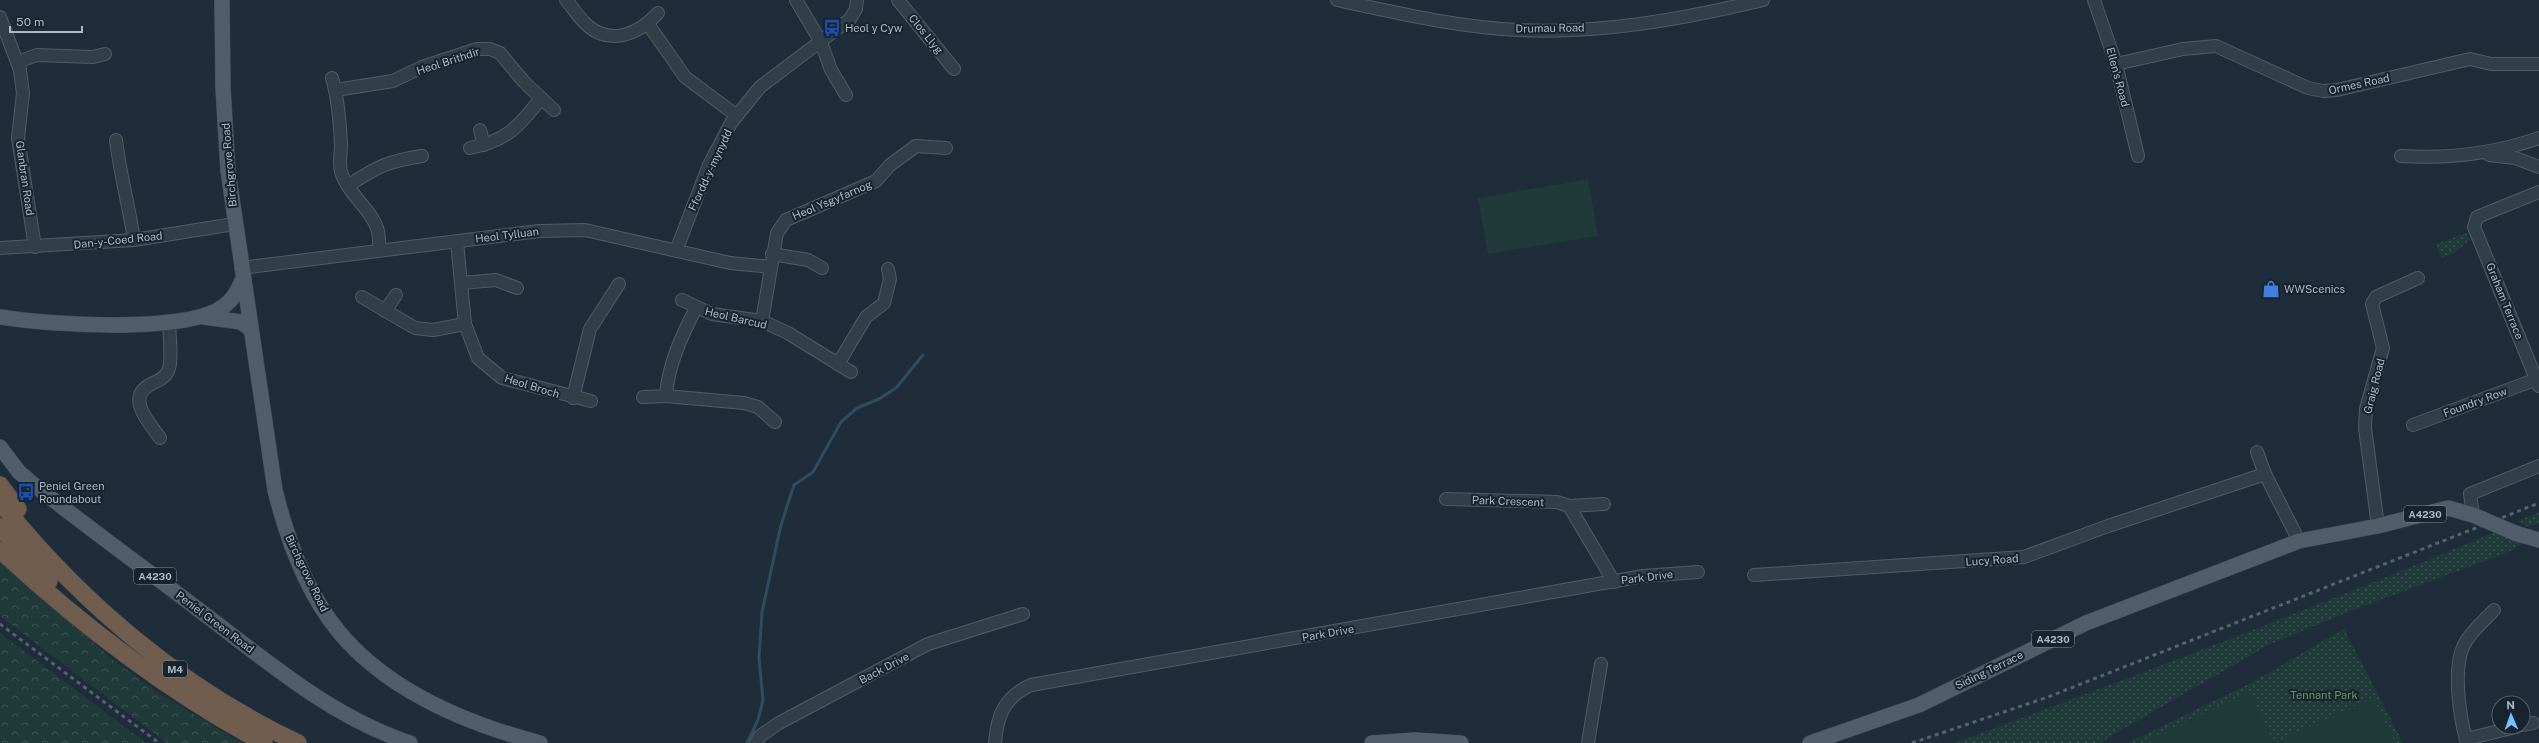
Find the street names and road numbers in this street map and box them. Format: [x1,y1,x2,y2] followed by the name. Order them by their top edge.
[907,12,946,56] street label: Clos Llyg
[1515,21,1585,35] street label: Drumau Road
[415,45,481,77] street label: Heol Brithdir
[2104,46,2132,108] street label: Ellen's Road
[2327,72,2391,96] street label: Ormes Road
[219,123,239,207] street label: Birchgrove Road
[686,127,734,213] street label: Ffordd-y-mynydd
[14,140,36,216] street label: Glanbran Road
[790,178,874,222] street label: Heol Ysgyfarnog
[475,225,539,245] street label: Heol Tylluan
[73,229,163,251] street label: Dan-y-Coed Road
[2484,261,2526,341] street label: Graham Terrace
[704,305,768,331] street label: Heol Barcud
[2361,357,2387,415] street label: Graig Road
[503,372,561,400] street label: Heol Broch
[2441,385,2509,419] street label: Foundry Row
[1472,494,1544,508] street label: Park Crescent
[2404,506,2446,522] road number: A4230
[283,533,331,613] street label: Birchgrove Road
[1965,552,2019,568] street label: Lucy Road
[134,568,176,584] road number: A4230
[1620,568,1674,586] street label: Park Drive
[174,589,256,655] street label: Peniel Green Road
[1301,623,1355,643] street label: Park Drive
[2032,631,2074,647] road number: A4230
[1953,648,2025,692] street label: Siding Terrace
[857,650,911,686] street label: Back Drive
[163,661,187,677] road number: M4

